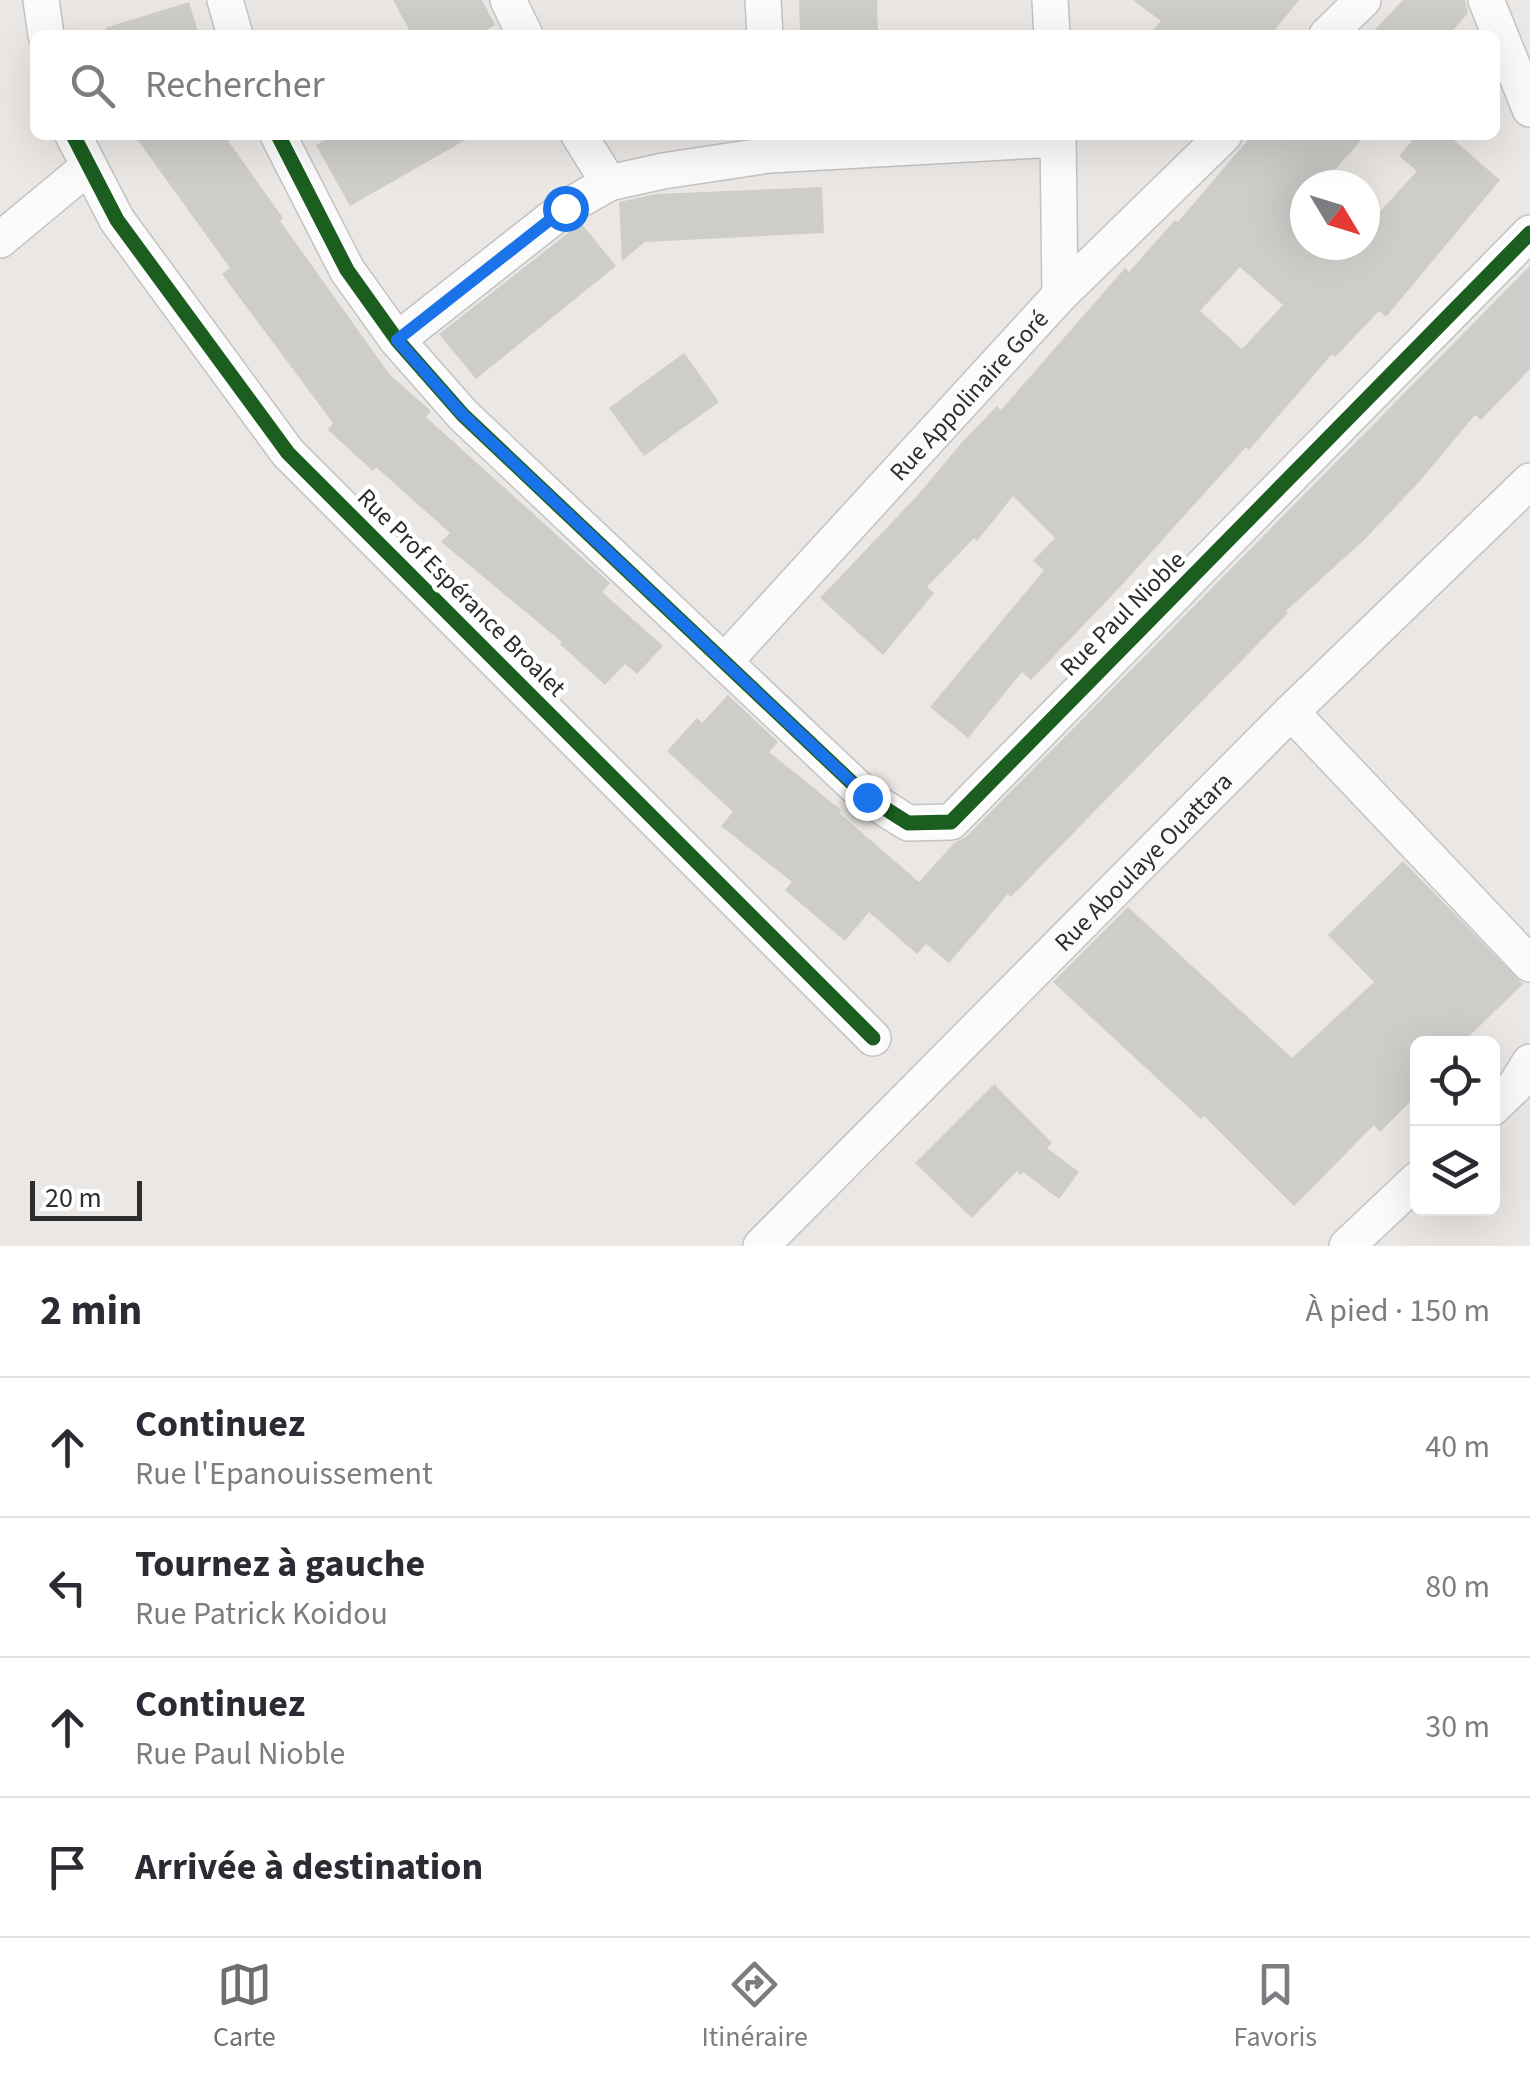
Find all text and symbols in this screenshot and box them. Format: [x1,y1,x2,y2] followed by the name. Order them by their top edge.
[30,30,1500,140] search box
[65,58,120,113] icon: search
[145,58,325,112] text: Rechercher
[1290,170,1380,260] north arrow
[543,186,589,232] route start
[881,302,1057,489] street label: Rue Appolinaire Goré
[349,480,574,706] street label: Rue Prof Espérance Broalet
[1052,543,1194,685] street label: Rue Paul Nioble
[1046,764,1241,960] street label: Rue Aboulaye Ouattara
[845,775,891,821] route end
[1410,1036,1500,1216] map controls
[1410,1036,1500,1126] button: locate
[1410,1126,1500,1216] button: layers
[30,1176,142,1220] scale bar
[45,1178,102,1218] text: 20 m
[40,1281,142,1341] text: 2 min
[1306,1288,1490,1334] text: À pied · 150 m
[135,1397,305,1451] text: Continuez
[40,1420,95,1475] icon: ahead
[1425,1424,1490,1470] text: 40 m
[135,1451,433,1497] text: Rue l'Epanouissement
[135,1537,425,1591] text: Tournez à gauche
[40,1560,95,1615] icon: left
[1425,1564,1490,1610] text: 80 m
[135,1591,388,1637] text: Rue Patrick Koidou
[135,1677,305,1731] text: Continuez
[40,1700,95,1755] icon: ahead
[1425,1704,1490,1750] text: 30 m
[135,1731,345,1777] text: Rue Paul Nioble
[40,1840,95,1895] icon: arrive
[135,1840,483,1894] text: Arrivée à destination
[213,1957,276,2057] tab: Carte
[701,1957,808,2057] tab: Itinéraire
[1234,1957,1317,2057] tab: Favoris

